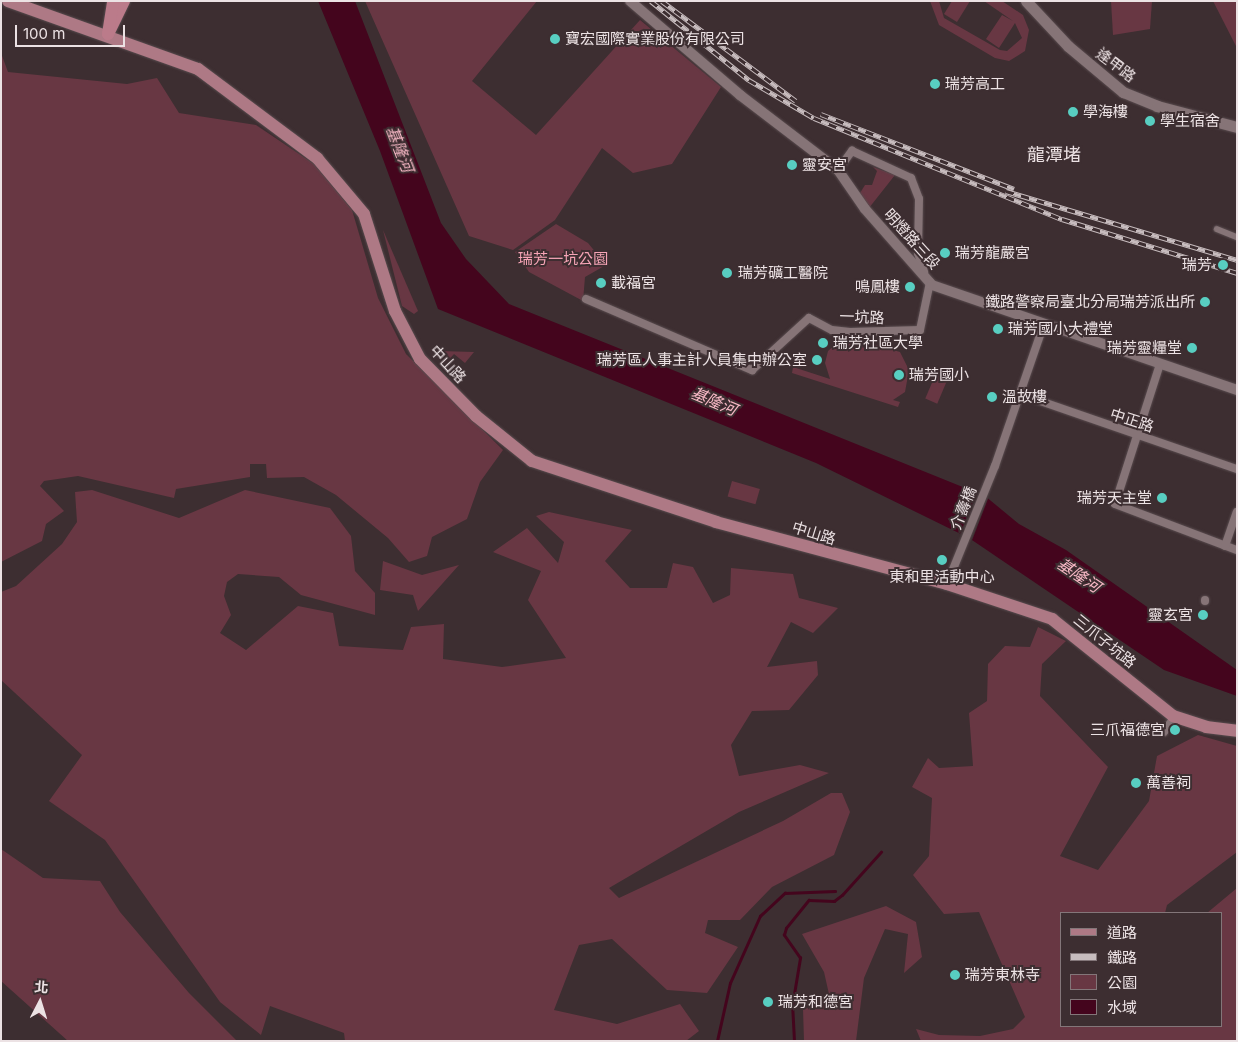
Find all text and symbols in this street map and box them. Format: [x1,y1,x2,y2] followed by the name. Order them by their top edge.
[18,15,128,47] scale bar
[23,24,65,43] text: 100 m
[565,30,745,48] place label: 寶宏國際實業股份有限公司
[549,33,561,45] marker: 寶宏國際實業股份有限公司
[1093,44,1139,86] street label: 逢甲路
[945,75,1005,93] place label: 瑞芳高工
[929,78,941,90] marker: 瑞芳高工
[1083,103,1128,121] place label: 學海樓
[1067,106,1079,118] marker: 學海樓
[1160,112,1220,130] place label: 學生宿舍
[1144,115,1156,127] marker: 學生宿舍
[382,123,418,175] water label: 基隆河
[1027,144,1081,166] district label: 龍潭堵
[802,156,847,174] place label: 靈安宮
[786,159,798,171] marker: 靈安宮
[880,205,944,273] street label: 明燈路三段
[955,244,1030,262] place label: 瑞芳龍嚴宮
[939,247,951,259] marker: 瑞芳龍嚴宮
[518,250,608,268] park label: 瑞芳一坑公園
[1182,256,1212,274] place label: 瑞芳
[1216,258,1230,272] marker: 瑞芳
[738,264,828,282] place label: 瑞芳礦工醫院
[720,266,734,280] marker: 瑞芳礦工醫院
[611,274,656,292] place label: 載福宮
[595,277,607,289] marker: 載福宮
[855,278,900,296] place label: 鳴鳳樓
[904,281,916,293] marker: 鳴鳳樓
[985,293,1195,311] place label: 鐵路警察局臺北分局瑞芳派出所
[1199,296,1211,308] marker: 鐵路警察局臺北分局瑞芳派出所
[839,307,885,327] street label: 一坑路
[1008,320,1113,338] place label: 瑞芳國小大禮堂
[992,323,1004,335] marker: 瑞芳國小大禮堂
[833,334,923,352] place label: 瑞芳社區大學
[817,337,829,349] marker: 瑞芳社區大學
[1107,339,1182,357] place label: 瑞芳靈糧堂
[426,341,470,387] street label: 中山路
[1186,342,1198,354] marker: 瑞芳靈糧堂
[597,351,807,369] place label: 瑞芳區人事主計人員集中辦公室
[811,354,823,366] marker: 瑞芳區人事主計人員集中辦公室
[909,366,969,384] place label: 瑞芳國小
[893,369,905,381] marker: 瑞芳國小
[688,383,740,419] water label: 基隆河
[1002,388,1047,406] place label: 溫故樓
[986,391,998,403] marker: 溫故樓
[1108,404,1156,436] street label: 中正路
[946,484,980,532] street label: 介壽橋
[1077,489,1152,507] place label: 瑞芳天主堂
[1156,492,1168,504] marker: 瑞芳天主堂
[790,518,838,548] street label: 中山路
[936,554,948,566] marker: 東和里活動中心
[1054,554,1104,596] water label: 基隆河
[890,568,994,586] place label: 東和里活動中心
[1148,606,1193,624] place label: 靈玄宮
[1197,609,1209,621] marker: 靈玄宮
[1070,610,1140,672] street label: 三爪子坑路
[1090,721,1165,739] place label: 三爪福德宮
[1169,724,1181,736] marker: 三爪福德宮
[1146,774,1191,792] place label: 萬善祠
[1130,777,1142,789] marker: 萬善祠
[1060,912,1223,1027] legend
[1107,923,1137,942] text: 道路
[1107,948,1137,967] text: 鐵路
[965,966,1040,984] place label: 瑞芳東林寺
[949,969,961,981] marker: 瑞芳東林寺
[1107,973,1137,992] text: 公園
[15,977,65,1027] north arrow
[34,977,49,996] text: 北
[778,993,853,1011] place label: 瑞芳和德宮
[762,996,774,1008] marker: 瑞芳和德宮
[1107,998,1137,1017] text: 水域

